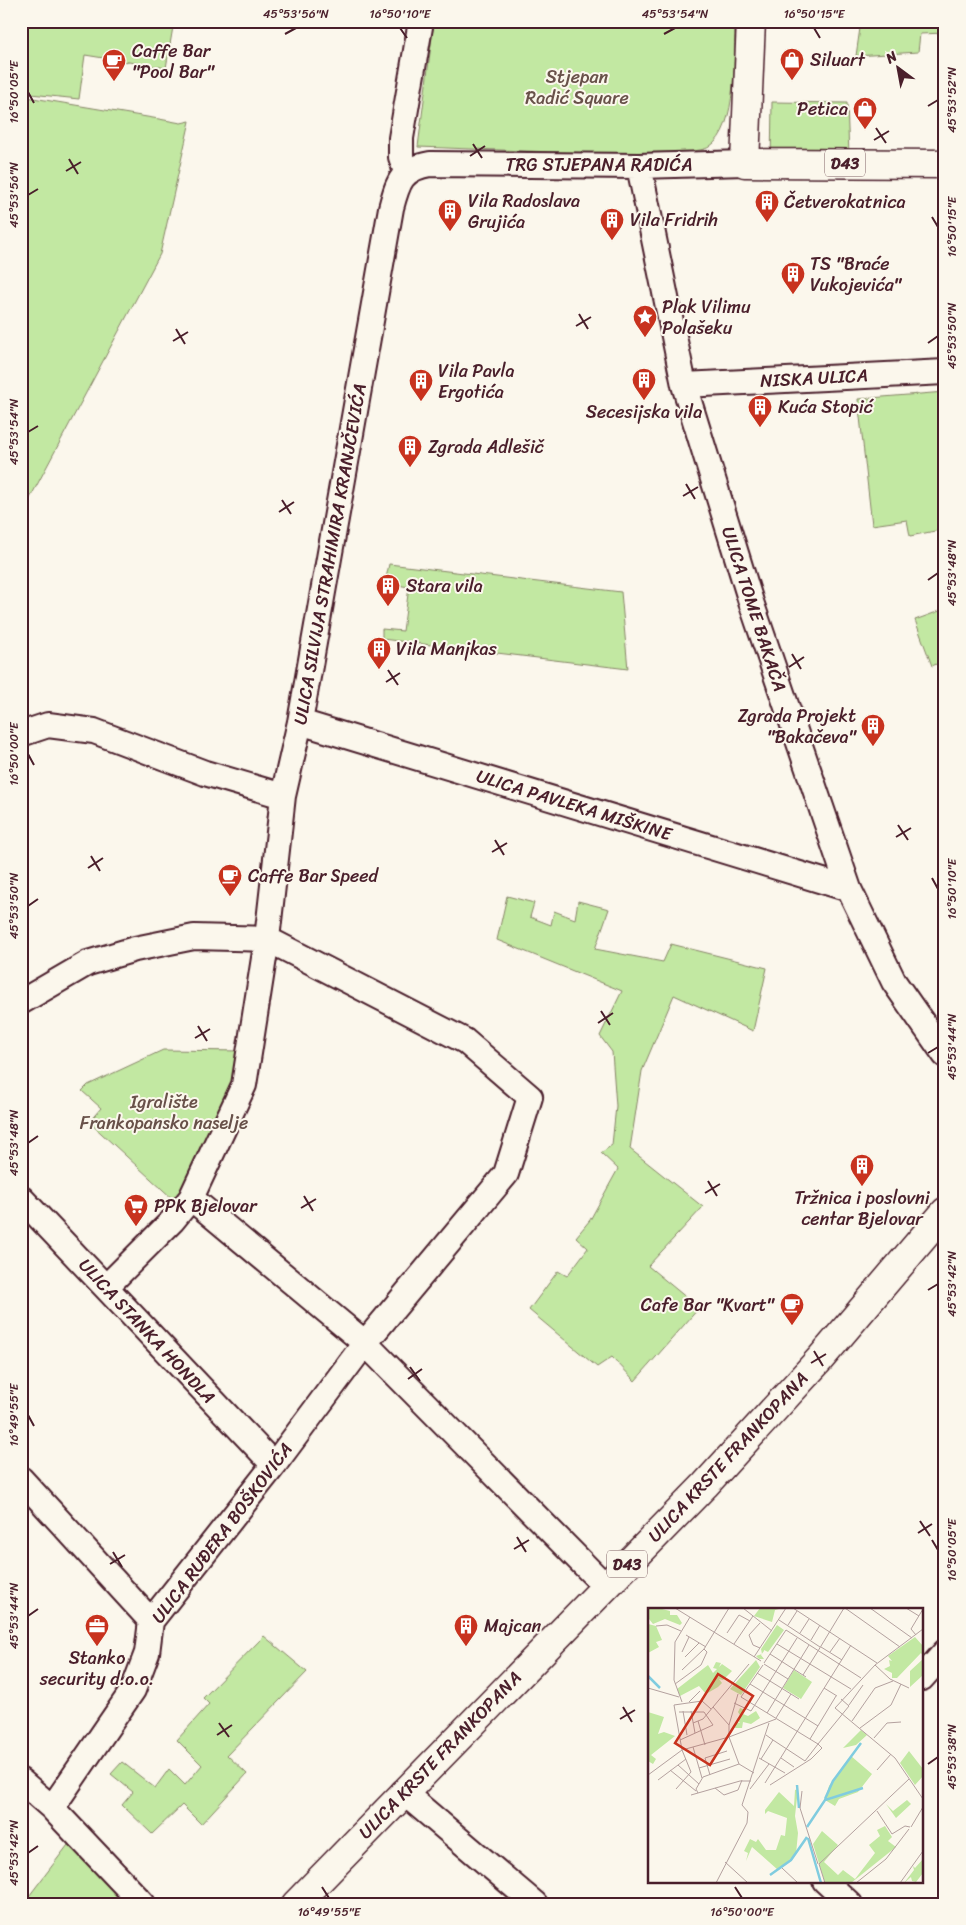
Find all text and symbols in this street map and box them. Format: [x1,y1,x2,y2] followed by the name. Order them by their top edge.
[263,3,330,25] text: 45°53'56"N
[370,3,432,25] text: 16°50'10"E
[642,3,709,25] text: 45°53'54"N
[784,3,846,25] text: 16°50'15"E
[132,35,215,88] place label: Caffe Bar "Pool Bar"
[874,42,924,92] north arrow
[810,44,865,76] place label: Siluart
[880,44,902,71] text: N
[779,47,805,81] shop icon: Siluart
[101,48,127,82] cafe icon: Caffe Bar "Pool Bar"
[3,59,25,124] text: 16°50'05"E
[525,61,629,114] park label: Stjepan Radić Square
[941,66,963,133] text: 45°53'52"N
[797,93,848,125] place label: Petica
[852,96,878,130] shop icon: Petica
[506,149,692,181] street label: TRG STJEPANA RADIĆA
[825,150,865,177] road number: D43
[3,161,25,228] text: 45°53'56"N
[468,185,580,238] place label: Vila Radoslava Grujića
[784,186,905,218] place label: Četverokatnica
[754,189,780,223] building icon: Četverokatnica
[941,195,963,257] text: 16°50'15"E
[437,198,463,232] building icon: Vila Radoslava Grujića
[630,204,718,236] place label: Vila Fridrih
[599,207,625,241] building icon: Vila Fridrih
[810,248,903,301] place label: TS "Braće Vukojevića"
[780,261,806,295] building icon: TS "Braće Vukojevića"
[662,291,751,344] place label: Plak Vilimu Polašeku
[941,302,963,369] text: 45°53'50"N
[632,304,658,338] place icon: Plak Vilimu Polašeku
[438,355,515,408] place label: Vila Pavla Ergotića
[759,359,869,397] street label: NISKA ULICA
[631,367,657,401] building icon: Secesijska vila
[408,368,434,402] building icon: Vila Pavla Ergotića
[284,381,376,727] street label: ULICA SILVIJA STRAHIMIRA KRANJČEVIĆA
[778,391,875,423] place label: Kuća Stopić
[747,394,773,428] building icon: Kuća Stopić
[586,396,702,428] place label: Secesijska vila
[3,398,25,465] text: 45°53'54"N
[428,431,545,463] place label: Zgrada Adlešič
[397,434,423,468] building icon: Zgrada Adlešič
[712,522,796,696] street label: ULICA TOME BAKAČA
[941,539,963,606] text: 45°53'48"N
[406,570,483,602] place label: Stara vila
[375,573,401,607] building icon: Stara vila
[396,633,497,665] place label: Vila Manjkas
[366,636,392,670] building icon: Vila Manjkas
[738,700,858,753] place label: Zgrada Projekt "Bakačeva"
[860,713,886,747] building icon: Zgrada Projekt "Bakačeva"
[3,721,25,786] text: 16°50'00"E
[472,760,677,850] street label: ULICA PAVLEKA MIŠKINE
[941,857,963,919] text: 16°50'10"E
[248,860,379,892] place label: Caffe Bar Speed
[217,863,243,897] cafe icon: Caffe Bar Speed
[3,872,25,939] text: 45°53'50"N
[941,1013,963,1080] text: 45°53'44"N
[80,1086,248,1139] park label: Igralište Frankopansko naselje
[3,1109,25,1176] text: 45°53'48"N
[849,1153,875,1187] building icon: Tržnica i poslovni centar Bjelovar
[794,1182,931,1235] place label: Tržnica i poslovni centar Bjelovar
[154,1190,258,1222] place label: PPK Bjelovar
[123,1193,149,1227] supermarket icon: PPK Bjelovar
[70,1250,224,1412] street label: ULICA STANKA HONDLA
[941,1250,963,1317] text: 45°53'42"N
[641,1289,776,1321] place label: Cafe Bar "Kvart"
[779,1292,805,1326] cafe icon: Cafe Bar "Kvart"
[640,1364,816,1550] street label: ULICA KRSTE FRANKOPANA
[3,1382,25,1446] text: 16°49'55"E
[143,1435,301,1631] street label: ULICA RUĐERA BOŠKOVIĆA
[941,1517,963,1582] text: 16°50'05"E
[607,1550,647,1578] road number: D43
[3,1582,25,1649] text: 45°53'44"N
[648,1608,924,1882] inset map
[484,1610,542,1642] place label: Majcan
[84,1613,110,1647] office icon: Stanko security d.o.o.
[453,1613,479,1647] building icon: Majcan
[39,1642,154,1695] place label: Stanko security d.o.o.
[351,1663,529,1847] street label: ULICA KRSTE FRANKOPANA
[941,1724,963,1790] text: 45°53'38"N
[3,1819,25,1886] text: 45°53'42"N
[298,1901,362,1923] text: 16°49'55"E
[710,1901,775,1923] text: 16°50'00"E

